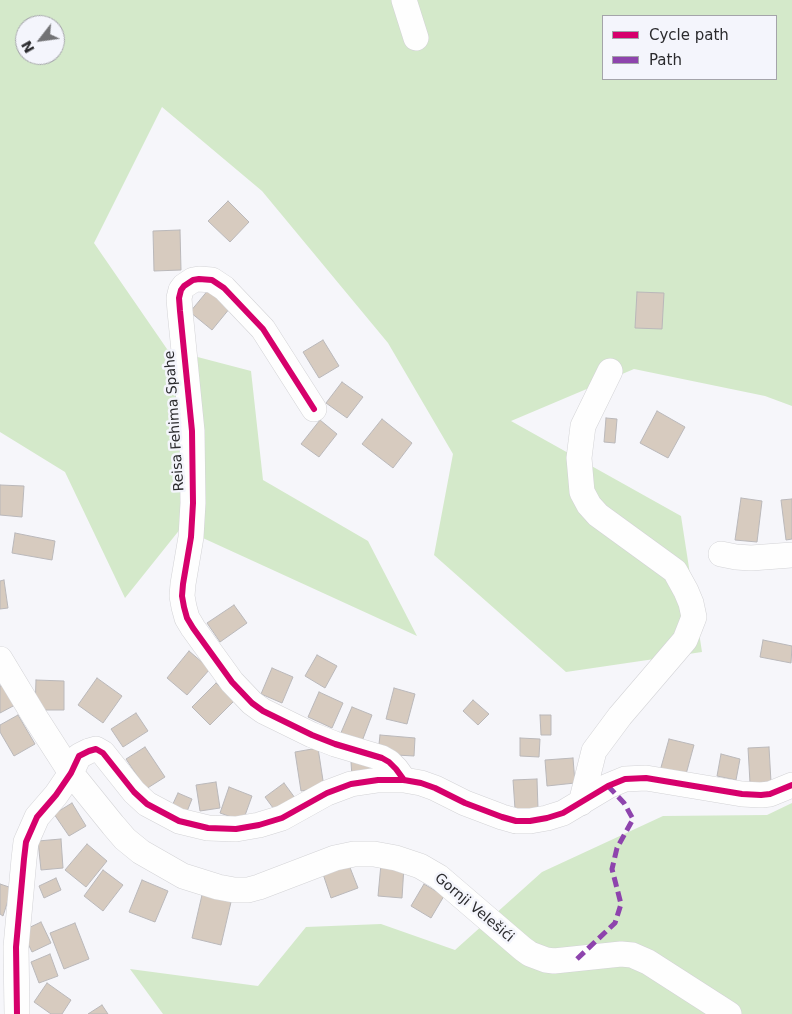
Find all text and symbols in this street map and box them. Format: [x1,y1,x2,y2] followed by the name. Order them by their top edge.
[15,15,65,65] north arrow
[602,15,777,80] legend
[649,26,729,44] text: Cycle path
[18,38,38,56] text: N
[649,51,682,69] text: Path
[162,350,188,492] street label: Reisa Fehima Spahe
[431,870,517,946] street label: Gornji Velešići

